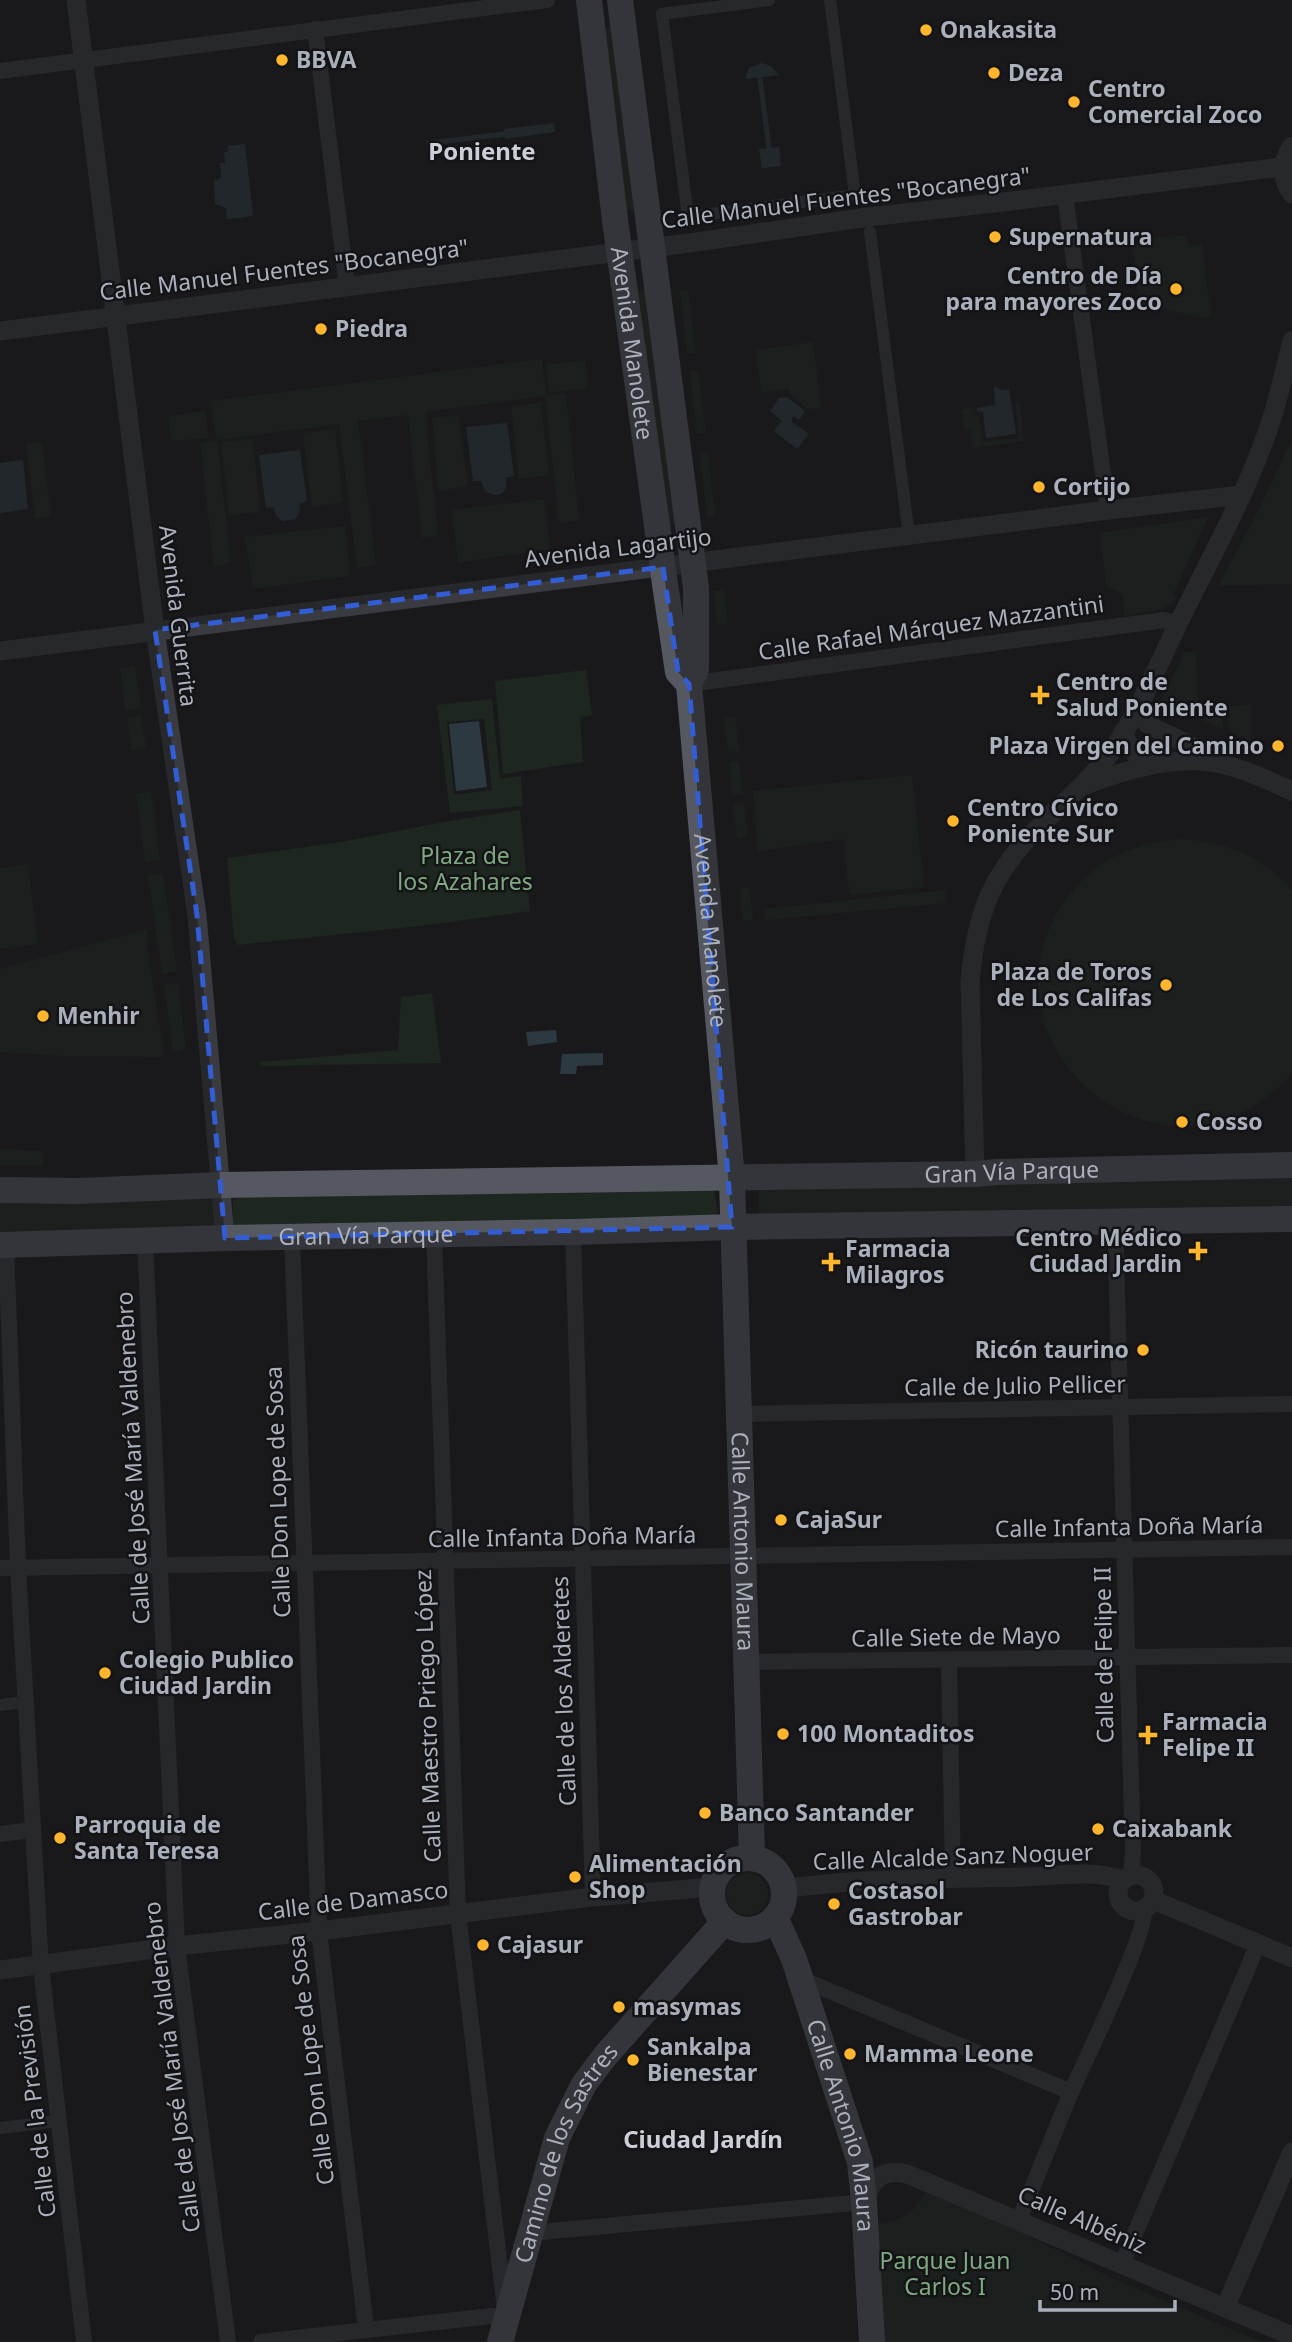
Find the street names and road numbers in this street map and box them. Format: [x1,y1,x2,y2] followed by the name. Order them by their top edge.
[660,158,1032,236] street label: Calle Manuel Fuentes "Bocanegra"
[98,230,470,308] street label: Calle Manuel Fuentes "Bocanegra"
[604,245,662,442] street label: Avenida Manolete
[523,520,713,574] street label: Avenida Lagartijo
[152,523,206,708] street label: Avenida Guerrita
[756,587,1106,667] street label: Calle Rafael Márquez Mazzantini
[687,832,736,1029] street label: Avenida Manolete
[924,1153,1099,1190] street label: Gran Vía Parque
[278,1217,454,1252] street label: Gran Vía Parque
[107,1291,157,1625] street label: Calle de José María Valdenebro
[257,1366,297,1618] street label: Calle Don Lope de Sosa
[904,1367,1127,1403] street label: Calle de Julio Pellicer
[724,1431,763,1652] street label: Calle Antonio Maura
[995,1508,1263,1544] street label: Calle Infanta Doña María
[428,1518,696,1554] street label: Calle Infanta Doña María
[1085,1566,1121,1744] street label: Calle de Felipe II
[406,1569,448,1863] street label: Calle Maestro Priego López
[543,1575,583,1807] street label: Calle de los Alderetes
[851,1618,1061,1654] street label: Calle Siete de Mayo
[812,1835,1094,1877] street label: Calle Alcalde Sanz Noguer
[256,1872,450,1928] street label: Calle de Damasco
[135,1900,207,2234] street label: Calle de José María Valdenebro
[279,1933,341,2187] street label: Calle Don Lope de Sosa
[5,2003,63,2219] street label: Calle de la Previsión
[800,2015,883,2233] street label: Calle Antonio Maura
[506,2036,624,2267] street label: Camino de los Sastres
[1013,2178,1152,2261] street label: Calle Albéniz

